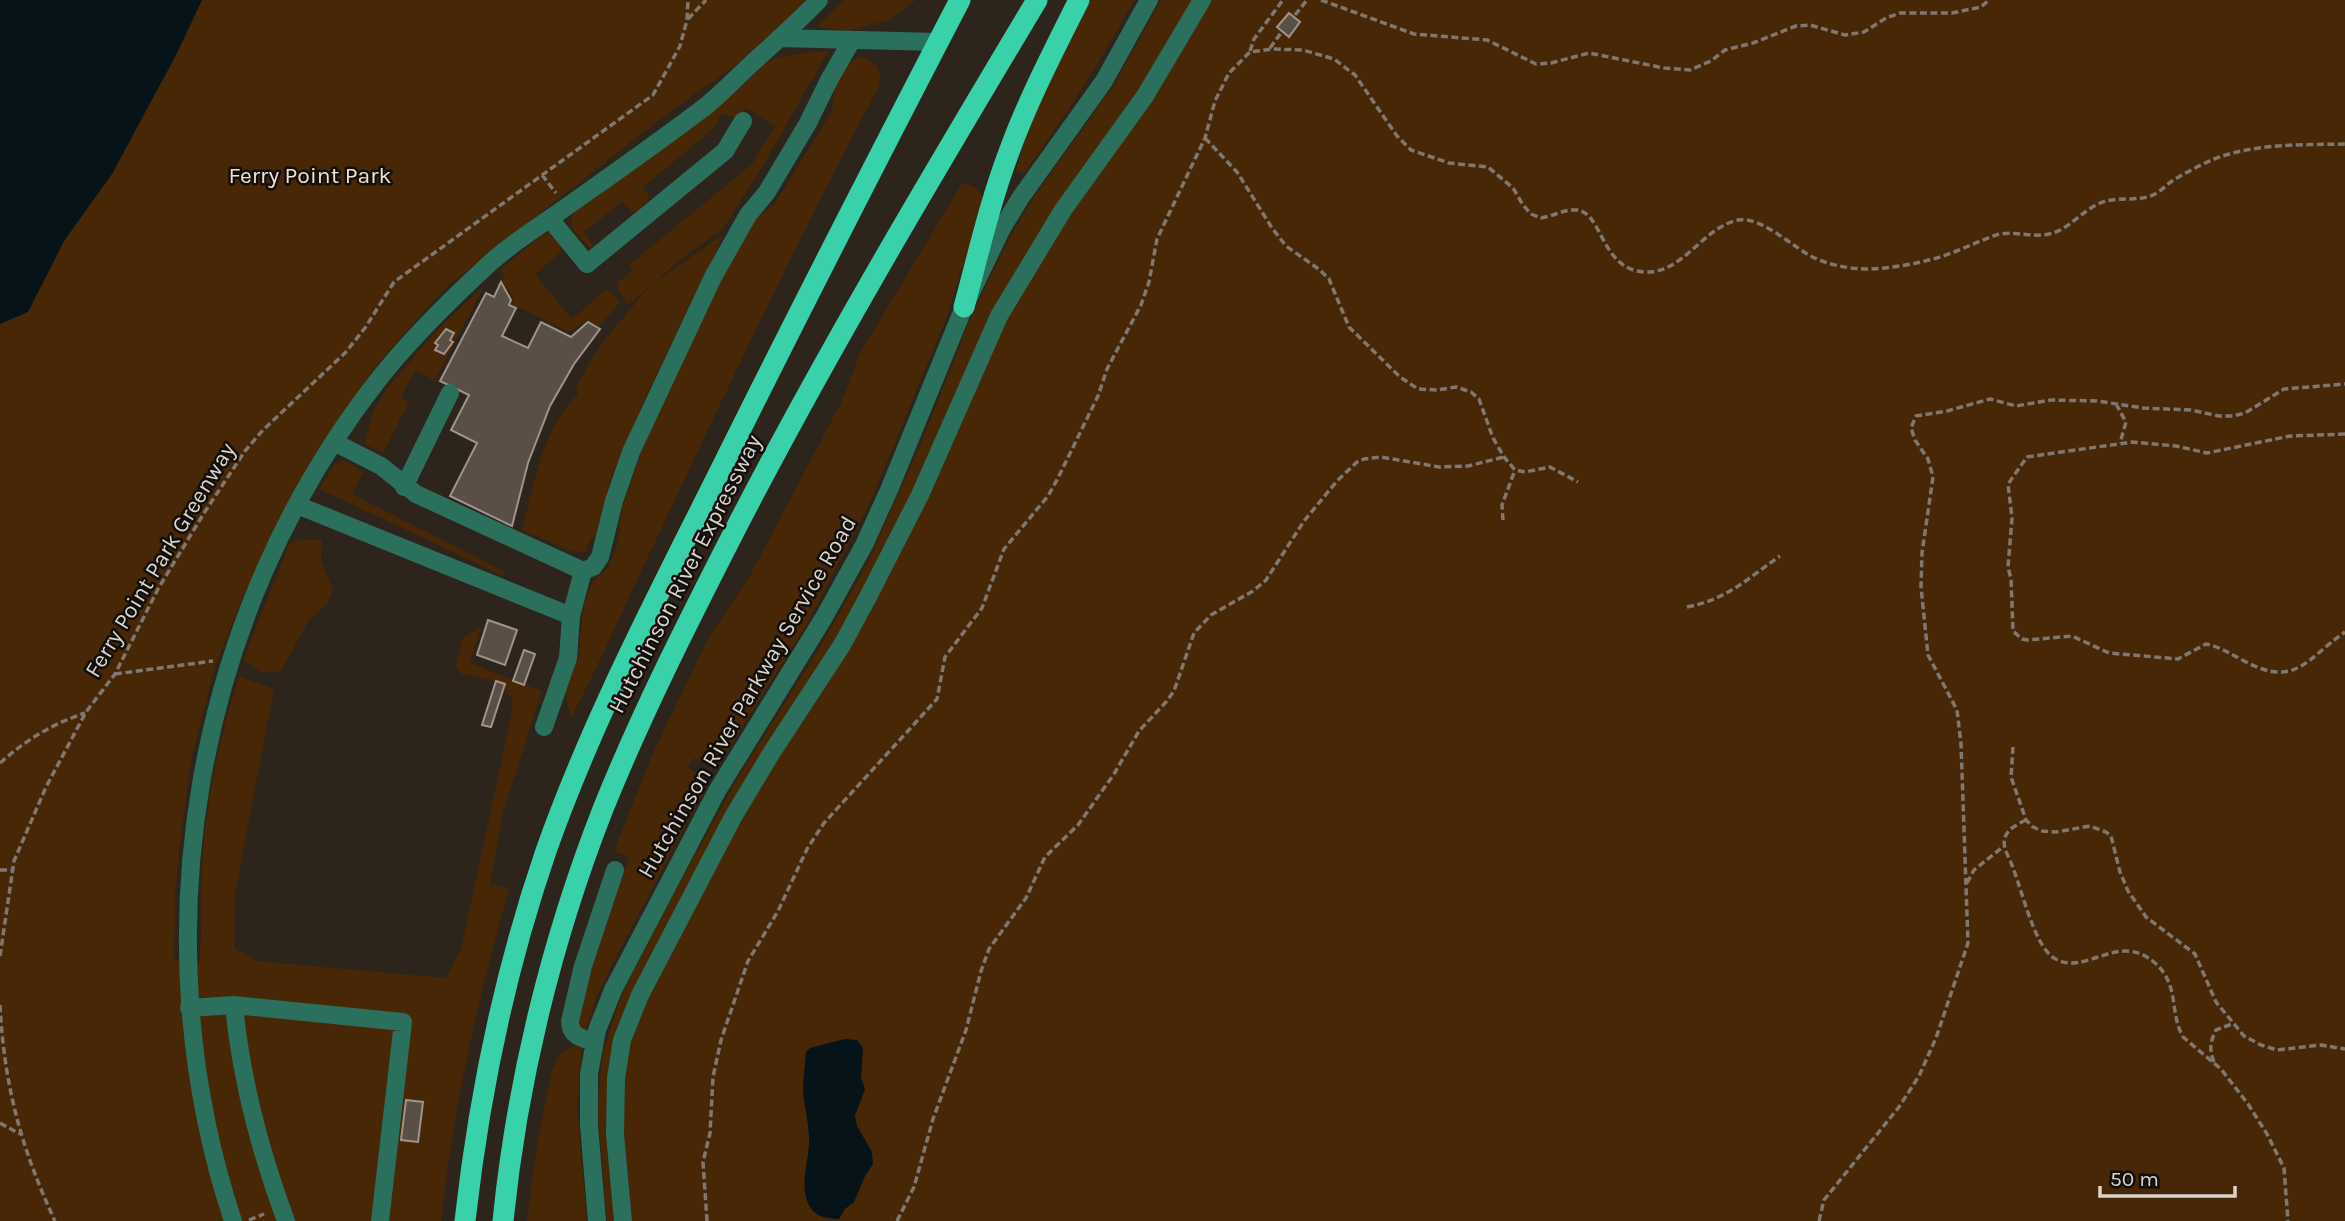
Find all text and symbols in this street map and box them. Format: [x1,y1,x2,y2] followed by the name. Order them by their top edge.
[229,162,391,189] park label: Ferry Point Park
[603,430,767,718] street label: Hutchinson River Expressway
[79,438,241,682] street label: Ferry Point Park Greenway
[632,511,862,883] street label: Hutchinson River Parkway Service Road
[2100,1154,2235,1198] scale bar
[2110,1167,2159,1191] text: 50 m

